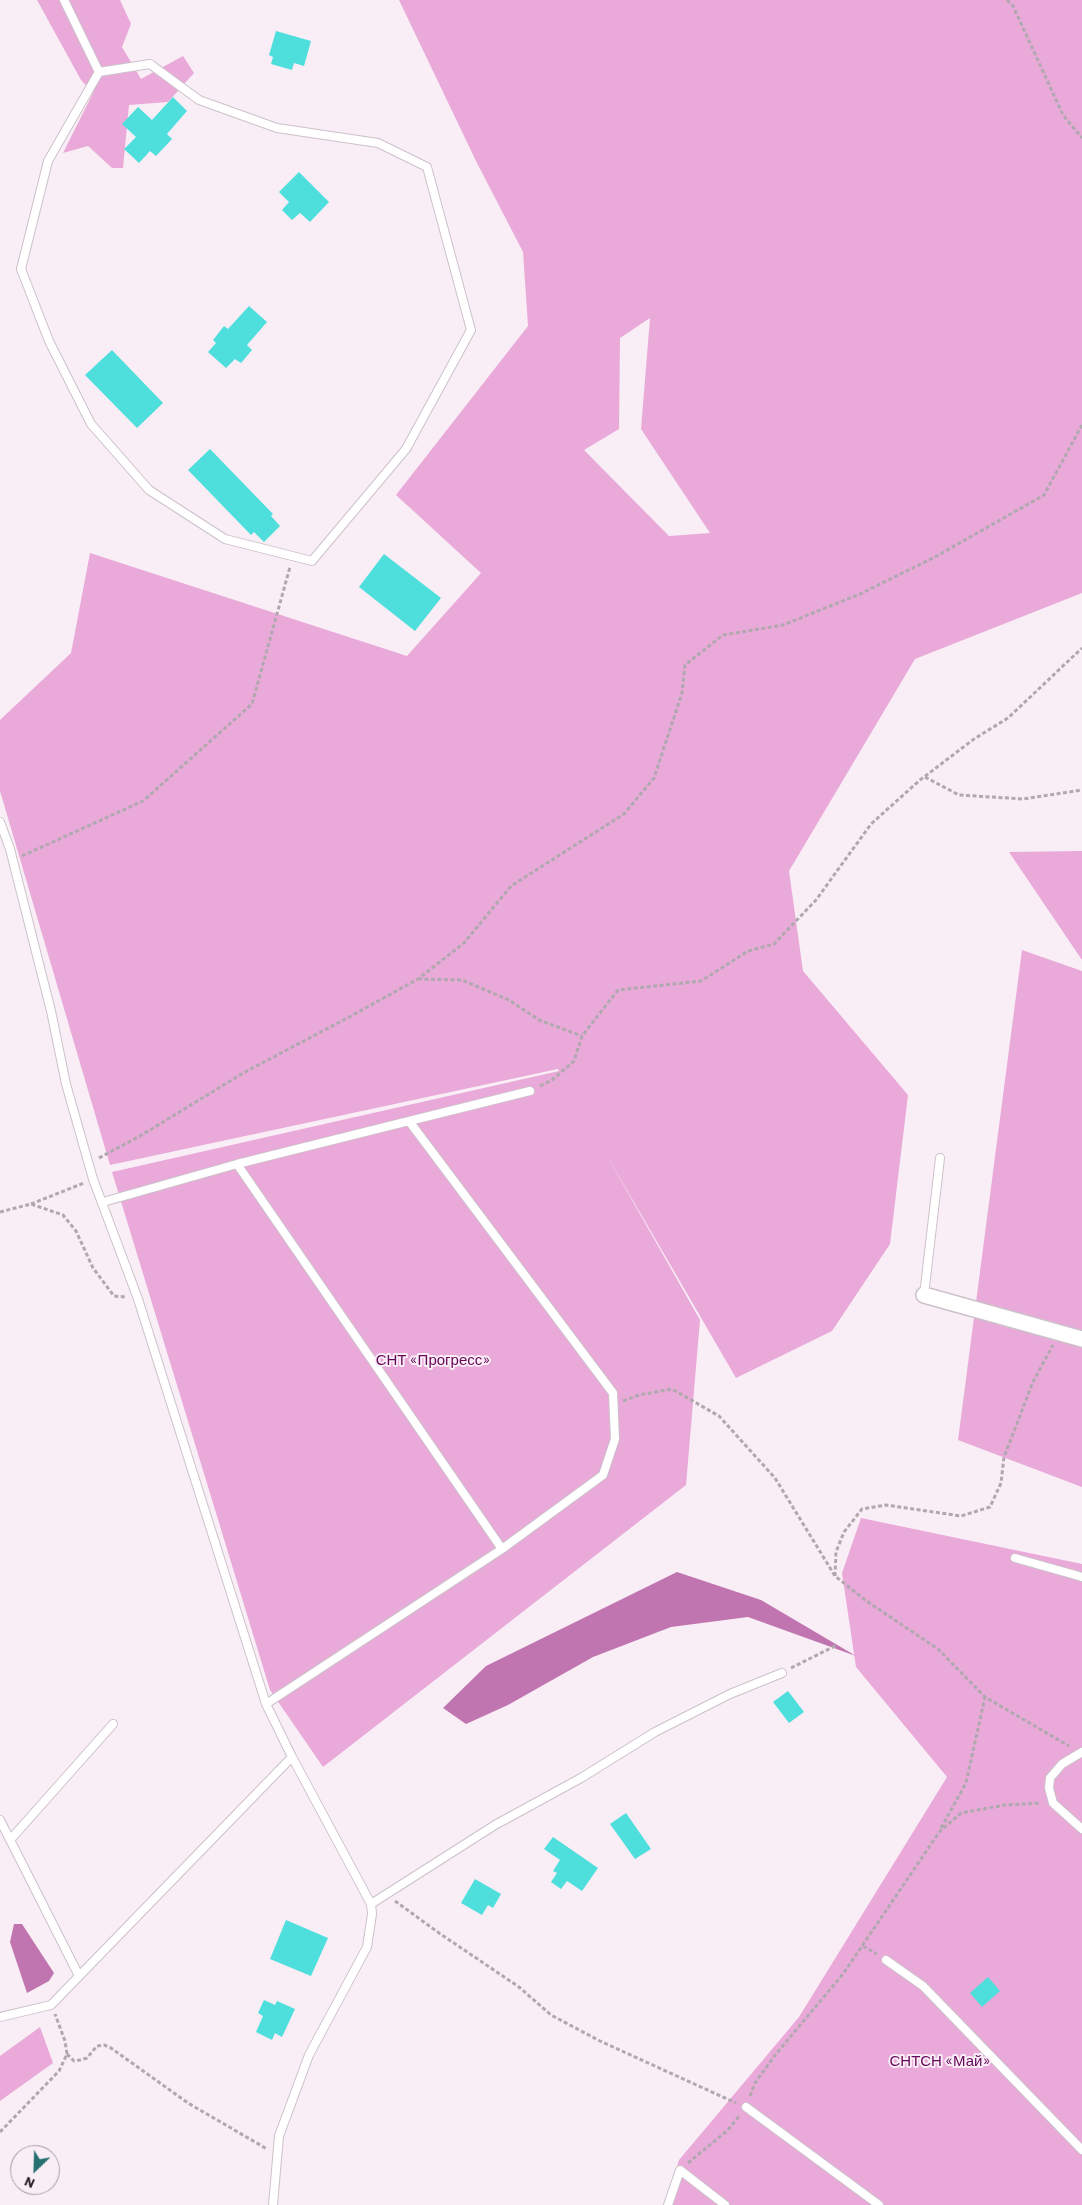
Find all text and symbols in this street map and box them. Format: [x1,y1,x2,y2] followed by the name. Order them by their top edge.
[376,1351,490,1369] park label: СНТ «Прогресс»
[889,2052,991,2070] park label: СНТСН «Май»
[10,2145,60,2195] north arrow
[21,2174,37,2193] text: N

